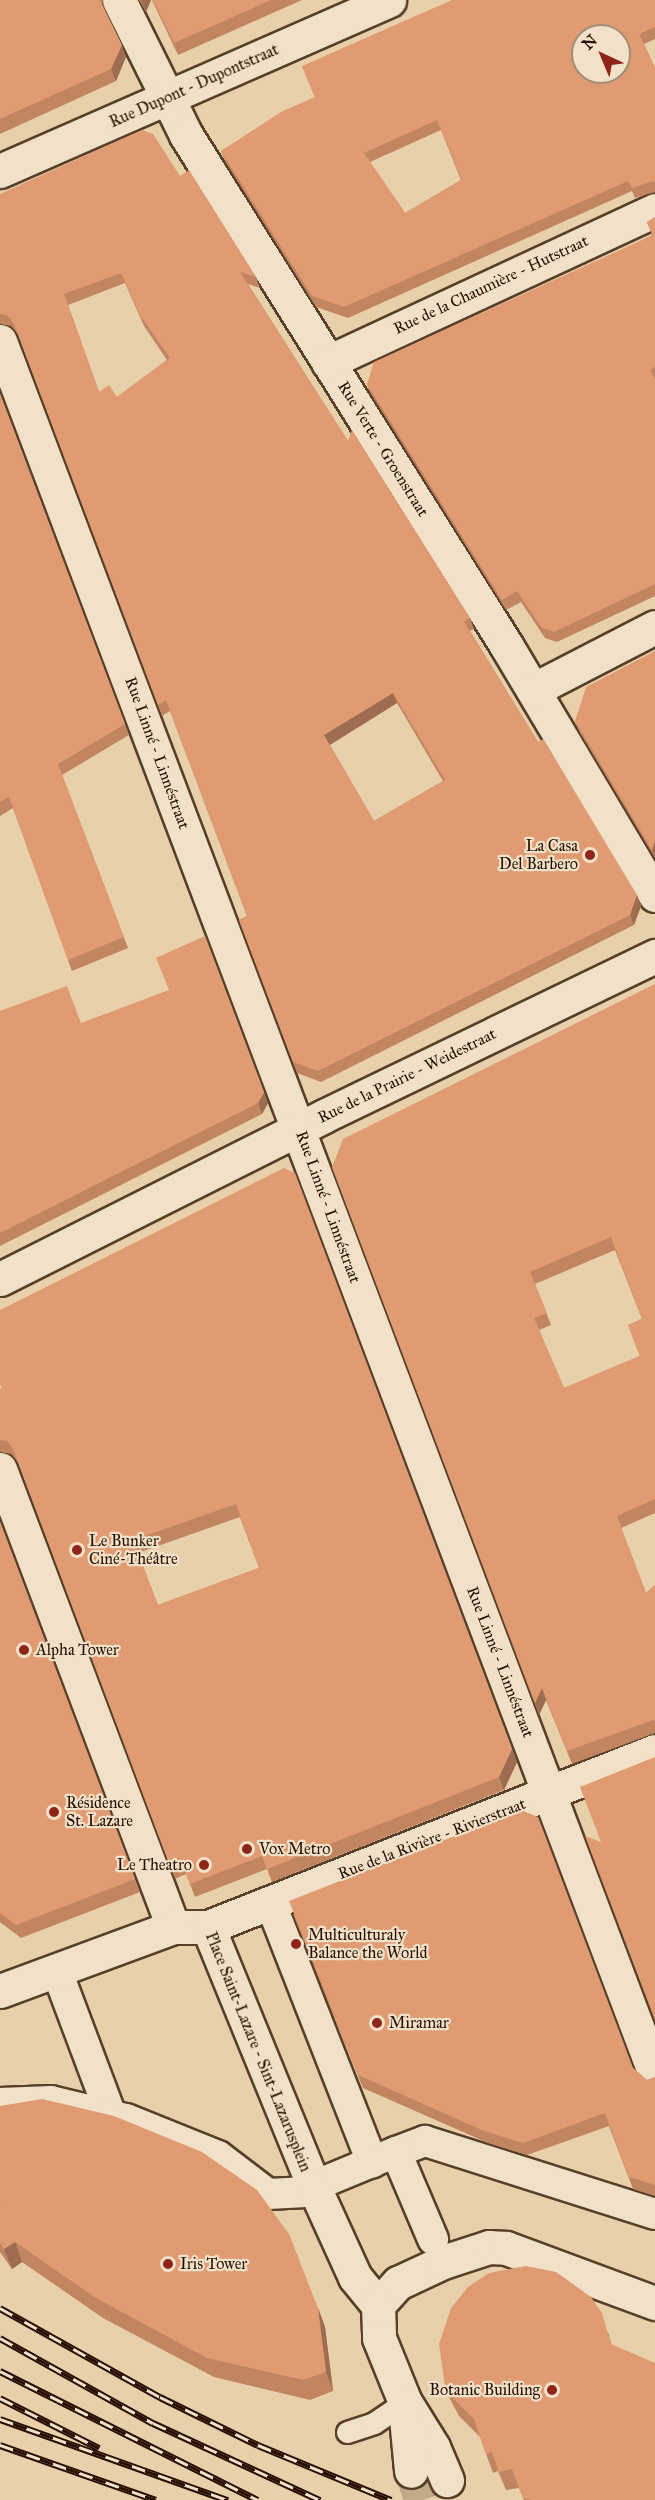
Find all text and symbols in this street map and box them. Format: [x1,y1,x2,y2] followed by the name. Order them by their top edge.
[571,24,631,84] north arrow
[578,31,601,54] text: N
[106,40,282,132] street label: Rue Dupont - Dupontstraat
[391,231,591,339] street label: Rue de la Chaumière - Hutstraat
[334,378,432,520] street label: Rue Verte - Groenstraat
[121,674,193,832] street label: Rue Linné - Linnéstraat
[499,836,578,874] place label: La Casa Del Barbero
[583,848,597,862] marker: La Casa Del Barbero
[315,1024,499,1128] street label: Rue de la Prairie - Weidestraat
[292,1128,364,1286] street label: Rue Linné - Linnéstraat
[89,1531,178,1569] place label: Le Bunker Ciné-Théâtre
[70,1543,84,1557] marker: Le Bunker Ciné-Théâtre
[462,1584,538,1740] street label: Rue Linné - Linnéstraat
[36,1640,119,1660] place label: Alpha Tower
[17,1643,31,1657] marker: Alpha Tower
[66,1793,133,1831] place label: Résidence St. Lazare
[335,1794,529,1884] street label: Rue de la Rivière - Rivierstraat
[47,1805,61,1819] marker: Résidence St. Lazare
[259,1839,330,1859] place label: Vox Metro
[240,1842,254,1856] marker: Vox Metro
[117,1855,192,1875] place label: Le Theatro
[197,1858,211,1872] marker: Le Theatro
[308,1925,427,1963] place label: Multiculturaly Balance the World
[201,1929,315,2175] street label: Place Saint-Lazare - Sint-Lazarusplein
[289,1937,303,1951] marker: Multiculturaly Balance the World
[389,2013,449,2033] place label: Miramar
[370,2016,384,2030] marker: Miramar
[180,2254,247,2274] place label: Iris Tower
[161,2257,175,2271] marker: Iris Tower
[429,2380,540,2400] place label: Botanic Building
[545,2383,559,2397] marker: Botanic Building

